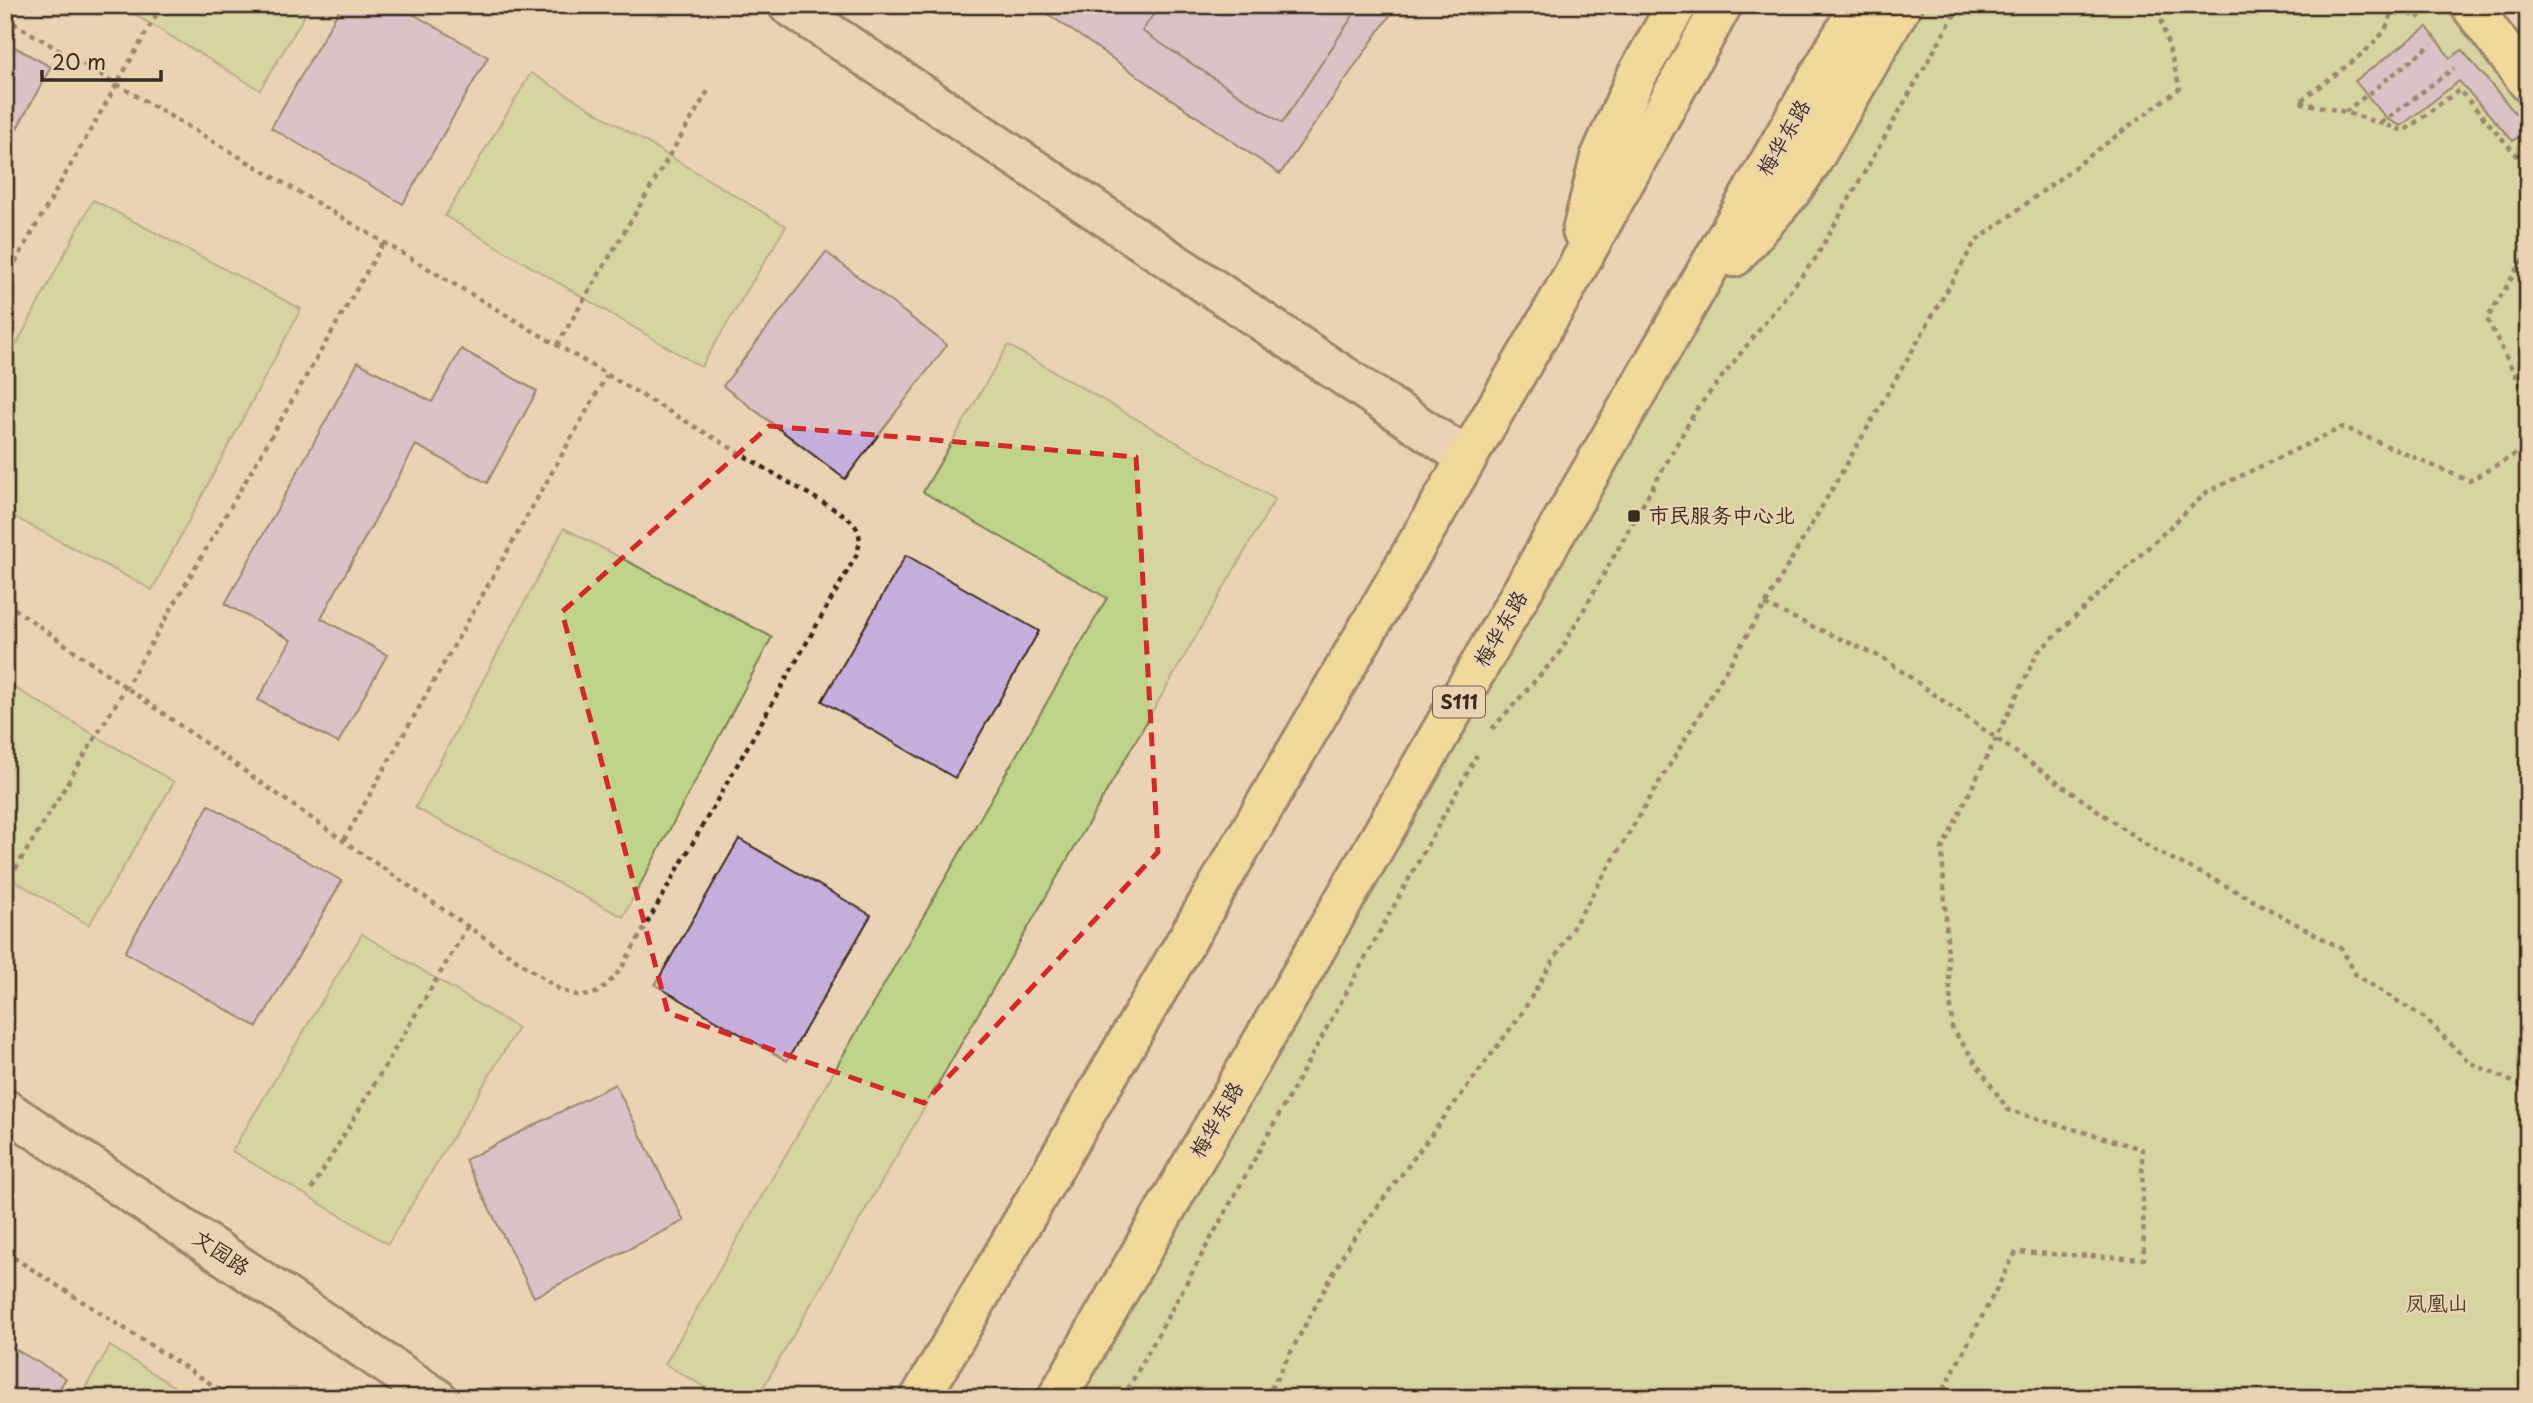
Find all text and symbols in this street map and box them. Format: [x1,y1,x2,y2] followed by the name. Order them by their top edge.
[42,38,161,82] scale bar
[52,45,106,77] text: 20 m
[1747,93,1817,181] street label: 梅华东路
[1648,498,1795,530] place label: 市民服务中心北
[1626,508,1642,524] marker: 市民服务中心北
[1464,584,1534,672] street label: 梅华东路
[1433,687,1485,718] road number: S111
[1180,1075,1250,1163] street label: 梅华东路
[187,1220,257,1282] street label: 文园路
[2406,1286,2469,1318] park label: 凤凰山

